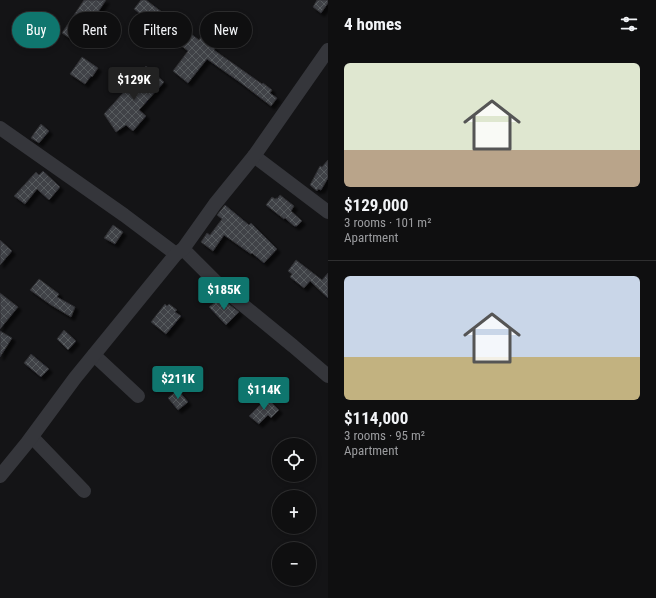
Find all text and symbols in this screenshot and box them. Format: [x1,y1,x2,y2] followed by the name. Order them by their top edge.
[12,12,60,48] chip: Buy
[68,12,121,48] chip: Rent
[129,12,192,48] chip: Filters
[200,12,252,48] chip: New
[618,13,640,35] icon: filters
[344,14,402,34] text: 4 homes
[106,67,162,101] pin: $129K
[117,72,151,87] text: $129K
[456,89,528,161] icon: home
[344,195,408,215] text: $129,000
[344,215,431,230] text: 3 rooms · 101 m²
[344,230,398,245] text: Apartment
[196,277,252,311] pin: $185K
[207,282,241,297] text: $185K
[456,302,528,374] icon: home
[150,366,206,400] pin: $211K
[161,371,195,386] text: $211K
[236,377,292,411] pin: $114K
[247,382,281,397] text: $114K
[344,408,408,428] text: $114,000
[344,428,425,443] text: 3 rooms · 95 m²
[272,438,316,586] map controls
[272,438,316,482] button: locate
[344,443,398,458] text: Apartment
[272,490,316,534] button: +
[272,542,316,586] button: −

